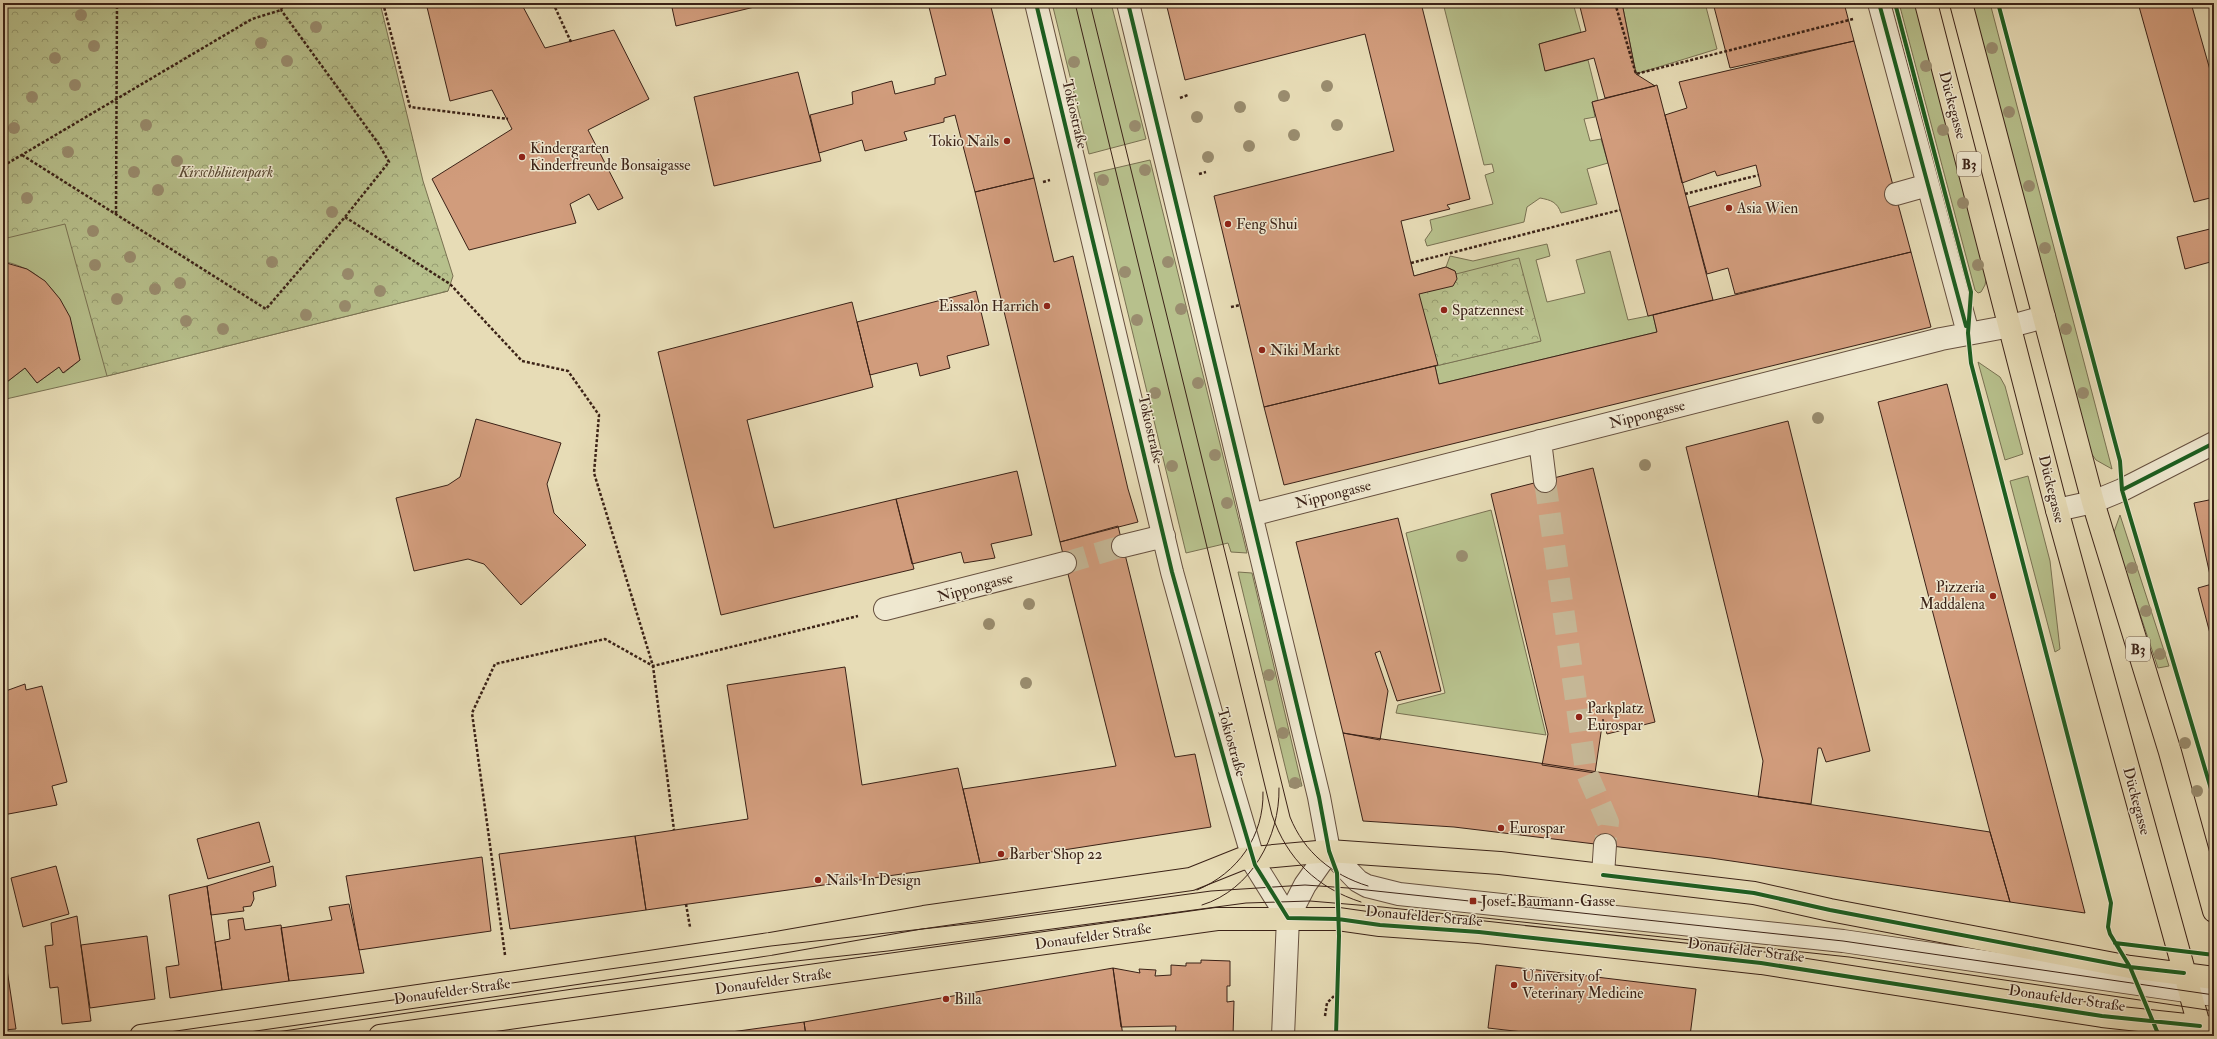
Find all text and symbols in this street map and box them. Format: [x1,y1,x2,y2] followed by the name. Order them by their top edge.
[1934,69,1971,141] street label: Dückegasse
[1057,77,1092,151] street label: Tokiostraße
[929,132,999,151] place label: Tokio Nails
[1002,136,1012,146] marker: Tokio Nails
[530,139,691,175] place label: Kindergarten Kinderfreunde Bonsaigasse
[517,152,527,162] marker: Kindergarten Kinderfreunde Bonsaigasse
[1957,152,1981,176] road number: B3
[178,163,273,182] park label: Kirschblütenpark
[1736,199,1798,218] place label: Asia Wien
[1724,203,1734,213] marker: Asia Wien
[1236,215,1297,234] place label: Feng Shui
[1223,219,1233,229] marker: Feng Shui
[938,297,1039,316] place label: Eissalon Harrich
[1042,301,1052,311] marker: Eissalon Harrich
[1452,301,1524,321] place label: Spatzennest
[1439,305,1449,315] marker: Spatzennest
[1270,341,1340,360] place label: Niki Markt
[1257,345,1267,355] marker: Niki Markt
[1133,392,1168,466] street label: Tokiostraße
[1607,396,1687,434] street label: Nippongasse
[2034,453,2069,525] street label: Dückegasse
[1293,476,1373,514] street label: Nippongasse
[935,568,1015,608] street label: Nippongasse
[1920,578,1986,614] place label: Pizzeria Maddalena
[1988,591,1998,601] marker: Pizzeria Maddalena
[2126,637,2150,661] road number: B3
[1587,699,1644,736] place label: Parkplatz Eurospar
[1213,705,1250,779] street label: Tokiostraße
[1574,712,1584,722] marker: Parkplatz Eurospar
[2118,765,2155,837] street label: Dückegasse
[1509,819,1565,839] place label: Eurospar
[1496,823,1506,833] marker: Eurospar
[1009,845,1103,865] place label: Barber Shop 22
[996,849,1006,859] marker: Barber Shop 22
[826,871,921,890] place label: Nails In Design
[813,875,823,885] marker: Nails In Design
[1480,892,1615,912] place label: Josef-Baumann-Gasse
[1468,896,1478,906] marker: Josef-Baumann-Gasse
[1365,902,1483,931] street label: Donaufelder Straße
[1033,919,1153,954] street label: Donaufelder Straße
[1686,934,1805,967] street label: Donaufelder Straße
[713,964,833,999] street label: Donaufelder Straße
[1522,967,1643,1003] place label: University of Veterinary Medicine
[392,974,512,1009] street label: Donaufelder Straße
[1509,980,1519,990] marker: University of Veterinary Medicine
[2007,981,2127,1016] street label: Donaufelder Straße
[954,990,982,1009] place label: Billa
[941,994,951,1004] marker: Billa

